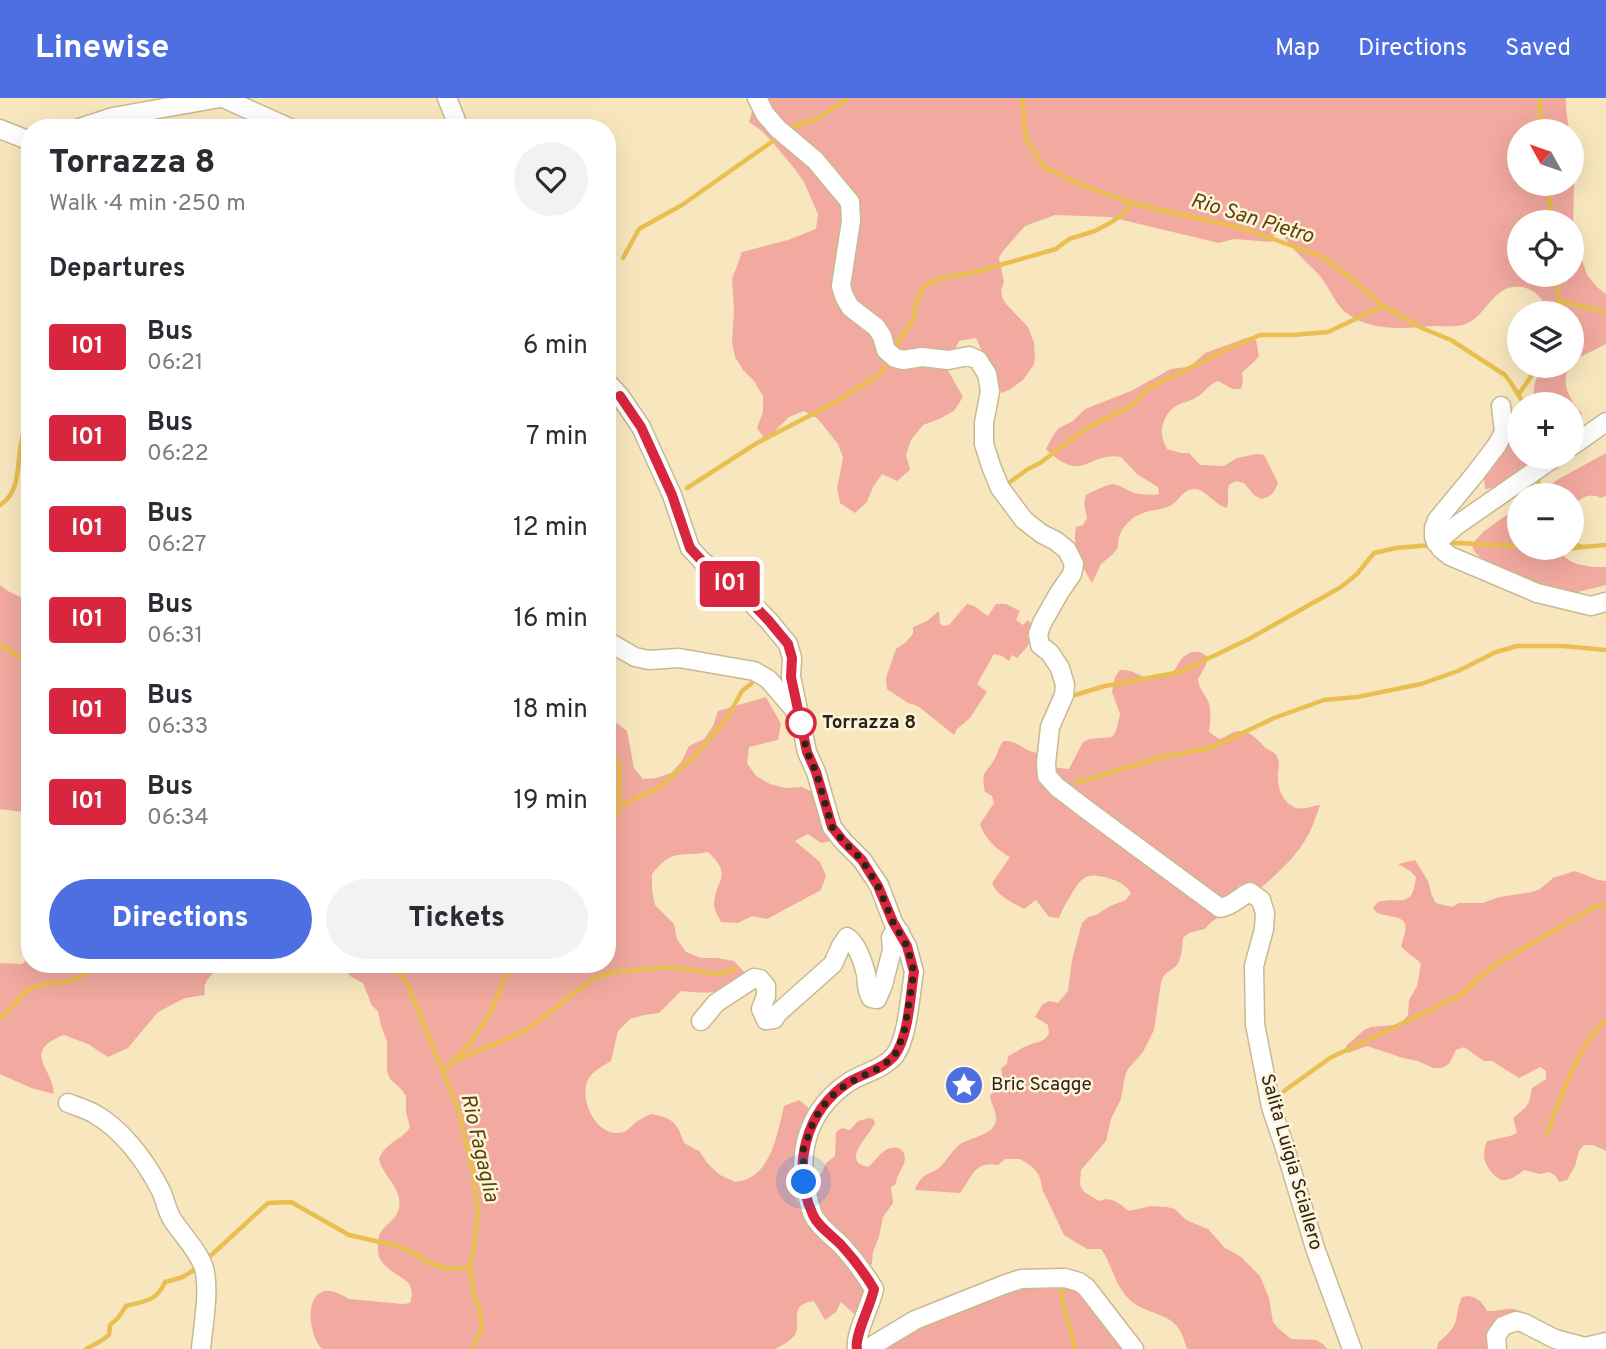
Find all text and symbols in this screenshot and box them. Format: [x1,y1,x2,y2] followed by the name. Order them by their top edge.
[35,28,169,70] text: Linewise
[1275,34,1320,64] text: Map
[1358,34,1467,64] text: Directions
[1505,34,1571,64] text: Saved
[1507,119,1584,196] north arrow
[1507,119,1584,560] map controls
[514,142,588,216] button: heart
[49,143,216,185] text: Torrazza 8
[1187,187,1318,251] water label: Rio San Pietro
[49,190,246,219] text: Walk · 4 min · 250 m
[1507,210,1584,287] button: locate
[49,253,186,286] text: Departures
[1507,301,1584,378] button: layers
[147,316,193,349] text: Bus
[523,330,588,363] text: 6 min
[71,332,104,362] text: I01
[147,349,203,378] text: 06:21
[1507,392,1584,469] button: +
[147,407,193,440] text: Bus
[526,421,588,454] text: 7 min
[71,423,104,453] text: I01
[147,440,209,469] text: 06:22
[1507,483,1584,560] button: −
[147,498,193,531] text: Bus
[513,512,588,545] text: 12 min
[71,514,104,544] text: I01
[147,531,207,560] text: 06:27
[690,561,770,607] line badge: I01
[714,569,746,599] text: I01
[147,589,193,622] text: Bus
[513,603,588,636] text: 16 min
[71,605,104,635] text: I01
[147,622,203,651] text: 06:31
[147,680,193,713] text: Bus
[513,694,588,727] text: 18 min
[71,696,104,726] text: I01
[786,708,816,738] marker: Torrazza 8
[822,711,916,735] place label: Torrazza 8
[147,713,208,742] text: 06:33
[147,771,193,804] text: Bus
[513,785,588,818] text: 19 min
[71,787,104,817] text: I01
[147,804,209,833] text: 06:34
[49,879,312,959] button: Directions
[326,879,588,959] button: Tickets
[943,1064,985,1106] place icon: Bric Scagge
[1254,1071,1328,1253] street label: Salita Luigia Sciallero
[991,1073,1092,1097] place label: Bric Scagge
[453,1091,505,1205] water label: Rio Fagaglia
[786,1164,821,1199] your location

